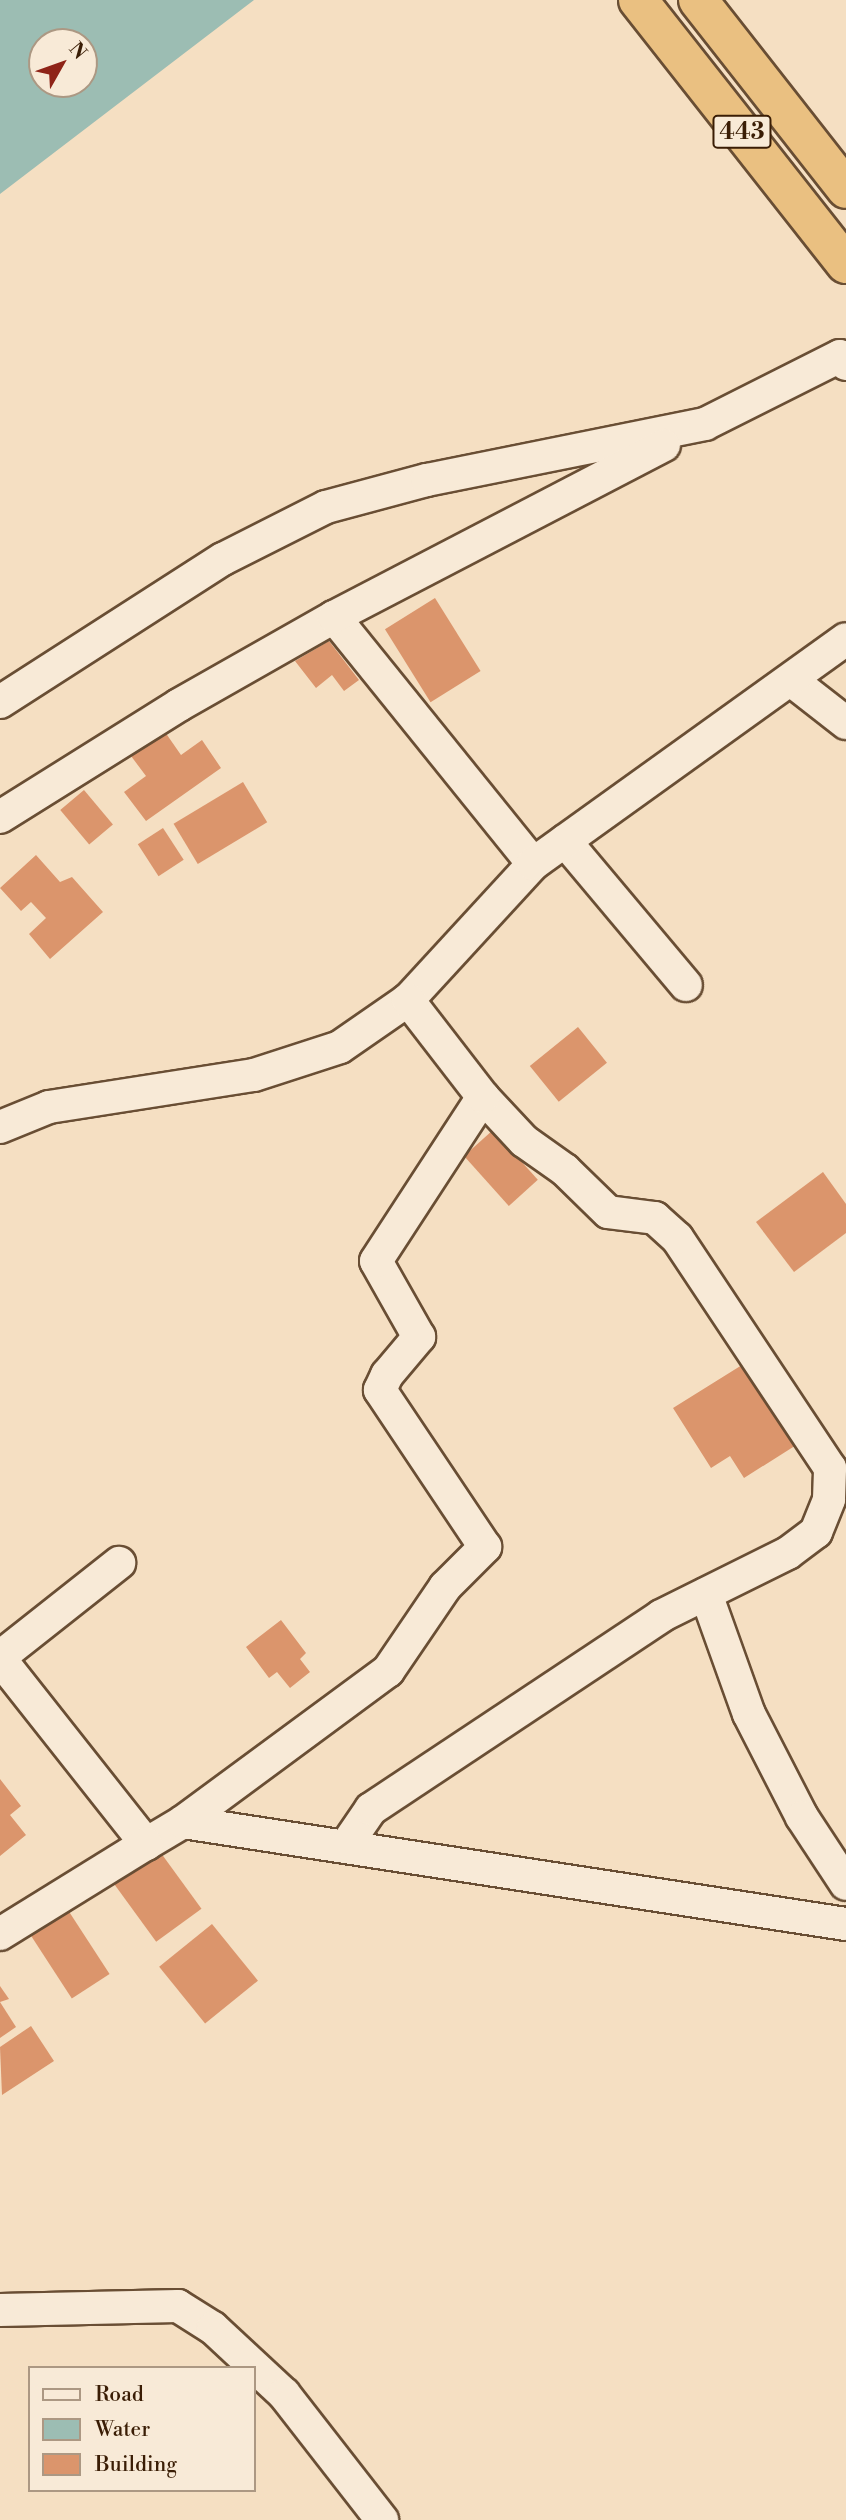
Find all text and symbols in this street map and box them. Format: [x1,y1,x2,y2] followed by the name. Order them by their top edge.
[28,28,98,98] north arrow
[64,37,92,64] text: N
[712,113,772,152] road number: 443
[28,2366,256,2492] legend
[95,2382,144,2408] text: Road
[95,2417,150,2443] text: Water
[95,2452,177,2478] text: Building

